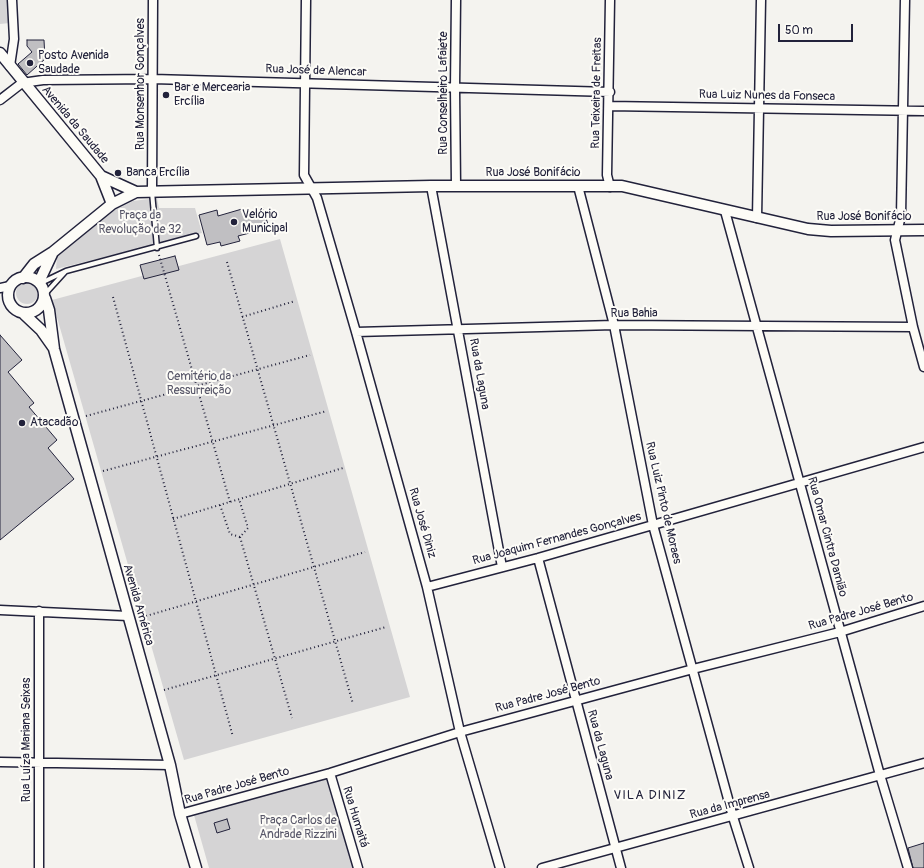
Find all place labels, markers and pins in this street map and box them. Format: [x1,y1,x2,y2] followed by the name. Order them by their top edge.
[38,49,109,77] place label: Posto Avenida Saudade
[25,58,35,68] marker: Posto Avenida Saudade
[174,81,250,109] place label: Bar e Mercearia Ercília
[161,90,171,100] marker: Bar e Mercearia Ercília
[126,166,190,180] place label: Banca Ercília
[113,168,123,178] marker: Banca Ercília
[242,208,288,236] place label: Velório Municipal
[229,217,239,227] marker: Velório Municipal
[30,416,78,430] place label: Atacadão
[17,418,27,428] marker: Atacadão

